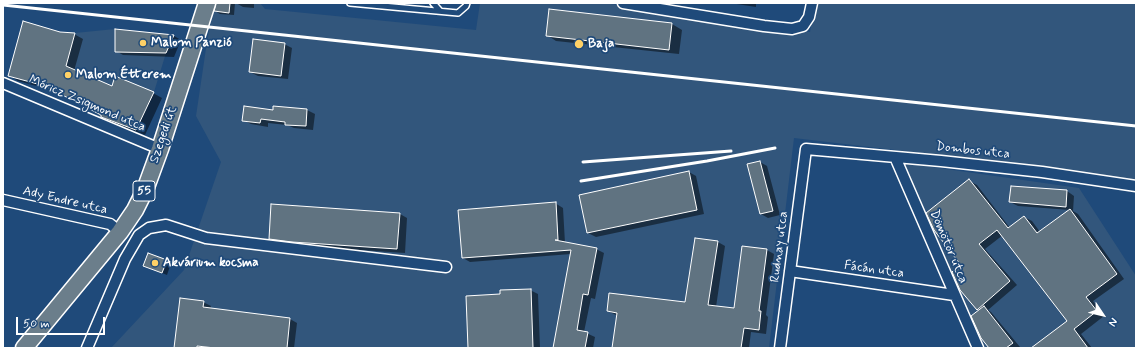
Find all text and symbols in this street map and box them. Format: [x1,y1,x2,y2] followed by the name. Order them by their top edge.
[151,35,232,51] place label: Malom Panzió
[588,36,614,52] place label: Baja
[138,38,148,48] marker: Malom Panzió
[573,38,585,50] marker: Baja
[76,67,171,83] place label: Malom Étterem
[63,70,73,80] marker: Malom Étterem
[26,72,148,136] street label: Móricz Zsigmond utca
[147,104,181,166] street label: Szegedi út
[935,139,1011,163] street label: Dombos utca
[133,181,155,201] road number: 55
[21,184,109,218] street label: Ady Endre utca
[926,208,970,286] street label: Dömötör utca
[768,211,792,283] street label: Rudnay utca
[163,255,259,271] place label: Akvárium kocsma
[150,258,160,268] marker: Akvárium kocsma
[843,258,905,282] street label: Fácán utca
[1083,295,1123,335] north arrow
[18,309,107,335] scale bar
[1105,315,1121,329] text: N
[23,316,50,332] text: 50 m

